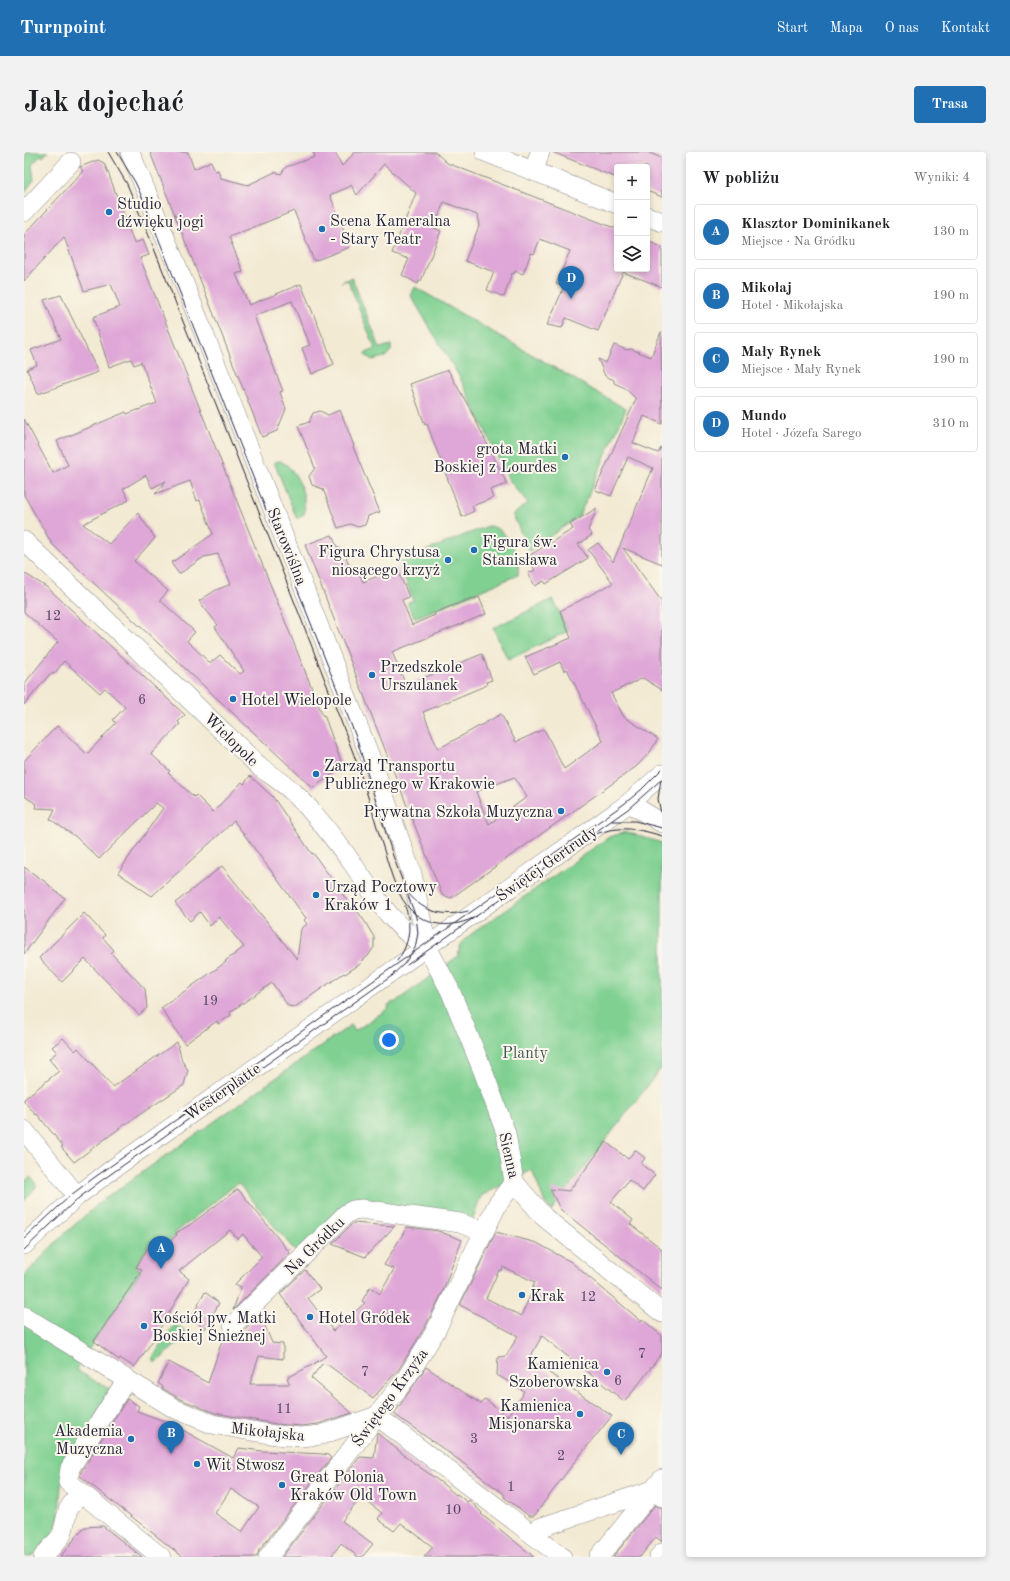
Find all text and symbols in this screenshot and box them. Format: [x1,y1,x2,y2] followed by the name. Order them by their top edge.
[20,19,106,38] text: Turnpoint
[777,21,808,35] text: Start
[830,21,863,35] text: Mapa
[885,21,919,35] text: O nas
[941,21,990,35] text: Kontakt
[914,86,986,123] button: Trasa
[24,90,184,118] text: Jak dojechać
[614,164,650,272] map controls
[614,164,650,200] button: +
[702,170,779,187] text: W pobliżu
[914,171,970,184] text: Wyniki: 4
[117,197,204,231] place label: Studio dźwięku jogi
[614,200,650,236] button: −
[104,207,114,217] marker: Studio dźwięku jogi
[330,214,451,248] place label: Scena Kameralna - Stary Teatr
[741,217,890,232] text: Klasztor Dominikanek
[317,224,327,234] marker: Scena Kameralna - Stary Teatr
[711,225,721,238] text: A
[932,225,969,238] text: 130 m
[741,235,855,248] text: Miejsce · Na Gródku
[614,236,650,272] button: layers
[558,266,584,299] pin: D
[741,281,792,296] text: Mikołaj
[711,289,721,302] text: B
[932,289,969,302] text: 190 m
[741,299,843,312] text: Hotel · Mikołajska
[741,345,821,360] text: Mały Rynek
[712,353,720,366] text: C
[932,353,969,366] text: 190 m
[741,363,861,376] text: Miejsce · Mały Rynek
[741,409,787,424] text: Mundo
[711,417,721,430] text: D
[932,417,969,430] text: 310 m
[741,427,861,440] text: Hotel · Józefa Sarego
[434,442,557,476] place label: grota Matki Boskiej z Lourdes
[560,452,570,462] marker: grota Matki Boskiej z Lourdes
[263,506,309,588] street label: Starowiślna
[482,535,557,569] place label: Figura św. Stanisława
[318,545,440,579] place label: Figura Chrystusa niosącego krzyż
[469,545,479,555] marker: Figura św. Stanisława
[443,555,453,565] marker: Figura Chrystusa niosącego krzyż
[45,609,61,623] house number: 12
[380,660,462,694] place label: Przedszkole Urszulanek
[367,670,377,680] marker: Przedszkole Urszulanek
[138,693,146,707] house number: 6
[241,693,352,709] place label: Hotel Wielopole
[228,694,238,704] marker: Hotel Wielopole
[201,711,261,770] street label: Wielopole
[324,759,495,793] place label: Zarząd Transportu Publicznego w Krakowie
[311,769,321,779] marker: Zarząd Transportu Publicznego w Krakowie
[363,805,553,821] place label: Prywatna Szkoła Muzyczna
[556,806,566,816] marker: Prywatna Szkoła Muzyczna
[491,819,601,905] street label: Świętej Gertrudy
[324,880,438,914] place label: Urząd Pocztowy Kraków 1
[311,890,321,900] marker: Urząd Pocztowy Kraków 1
[202,994,218,1008] house number: 19
[379,1030,399,1050] your location
[502,1046,548,1062] park label: Planty
[182,1061,264,1125] street label: Westerplatte
[495,1131,521,1180] street label: Sienna
[283,1214,349,1279] street label: Na Gródku
[148,1236,174,1269] pin: A
[530,1289,565,1305] place label: Krak
[517,1290,527,1300] marker: Krak
[580,1290,596,1304] house number: 12
[152,1311,276,1345] place label: Kościół pw. Matki Boskiej Śnieżnej
[318,1311,410,1327] place label: Hotel Gródek
[305,1312,315,1322] marker: Hotel Gródek
[139,1321,149,1331] marker: Kościół pw. Matki Boskiej Śnieżnej
[346,1343,432,1450] street label: Świętego Krzyża
[638,1347,646,1361] house number: 7
[509,1357,599,1391] place label: Kamienica Szoberowska
[361,1365,369,1379] house number: 7
[602,1367,612,1377] marker: Kamienica Szoberowska
[614,1374,622,1388] house number: 6
[488,1399,572,1433] place label: Kamienica Misjonarska
[276,1402,292,1416] house number: 11
[575,1409,585,1419] marker: Kamienica Misjonarska
[158,1421,184,1454] pin: B
[230,1421,306,1445] street label: Mikołajska
[608,1422,634,1455] pin: C
[54,1424,123,1458] place label: Akademia Muzyczna
[470,1432,478,1446] house number: 3
[126,1434,136,1444] marker: Akademia Muzyczna
[557,1449,565,1463] house number: 2
[205,1458,285,1474] place label: Wit Stwosz
[192,1459,202,1469] marker: Wit Stwosz
[290,1470,417,1504] place label: Great Polonia Kraków Old Town
[277,1480,287,1490] marker: Great Polonia Kraków Old Town
[507,1480,515,1494] house number: 1
[445,1503,461,1517] house number: 10

